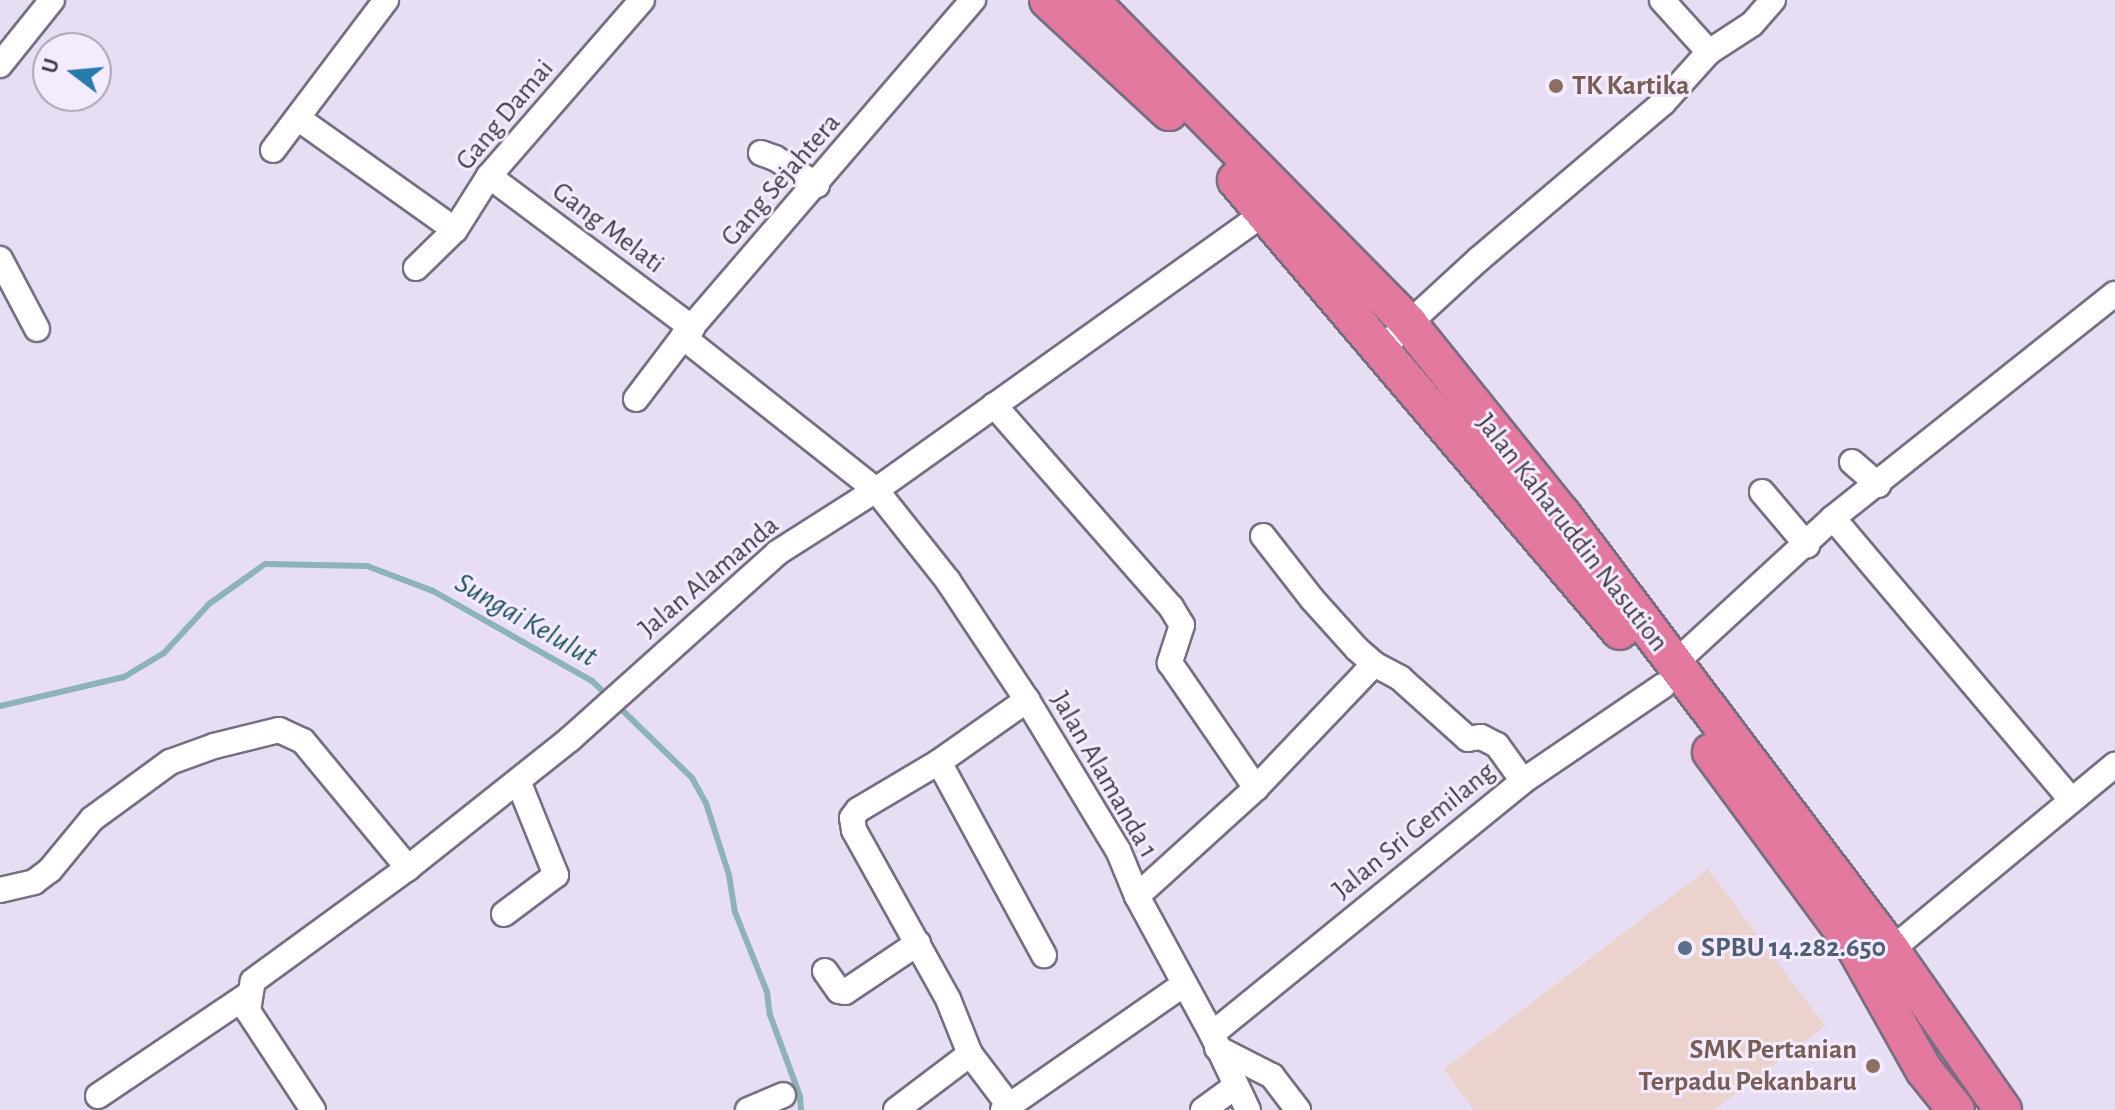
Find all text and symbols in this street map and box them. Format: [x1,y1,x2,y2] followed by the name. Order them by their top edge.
[32,32,112,112] north arrow
[449,53,561,177] street label: Gang Damai
[38,56,63,76] text: U
[1572,69,1689,103] place label: TK Kartika
[1547,77,1565,95] marker: TK Kartika
[714,107,848,253] street label: Gang Sejahtera
[545,175,671,281] street label: Gang Melati
[1469,407,1675,659] street label: Jalan Kaharuddin Nasution
[632,509,786,645] street label: Jalan Alamanda
[448,565,604,675] water label: Sungai Kelulut
[1043,686,1165,864] street label: Jalan Alamanda 1
[1326,755,1502,907] street label: Jalan Sri Gemilang
[1701,931,1886,965] place label: SPBU 14.282.650
[1676,939,1694,957] marker: SPBU 14.282.650
[1639,1033,1857,1099] place label: SMK Pertanian Terpadu Pekanbaru
[1864,1057,1882,1075] marker: SMK Pertanian Terpadu Pekanbaru

